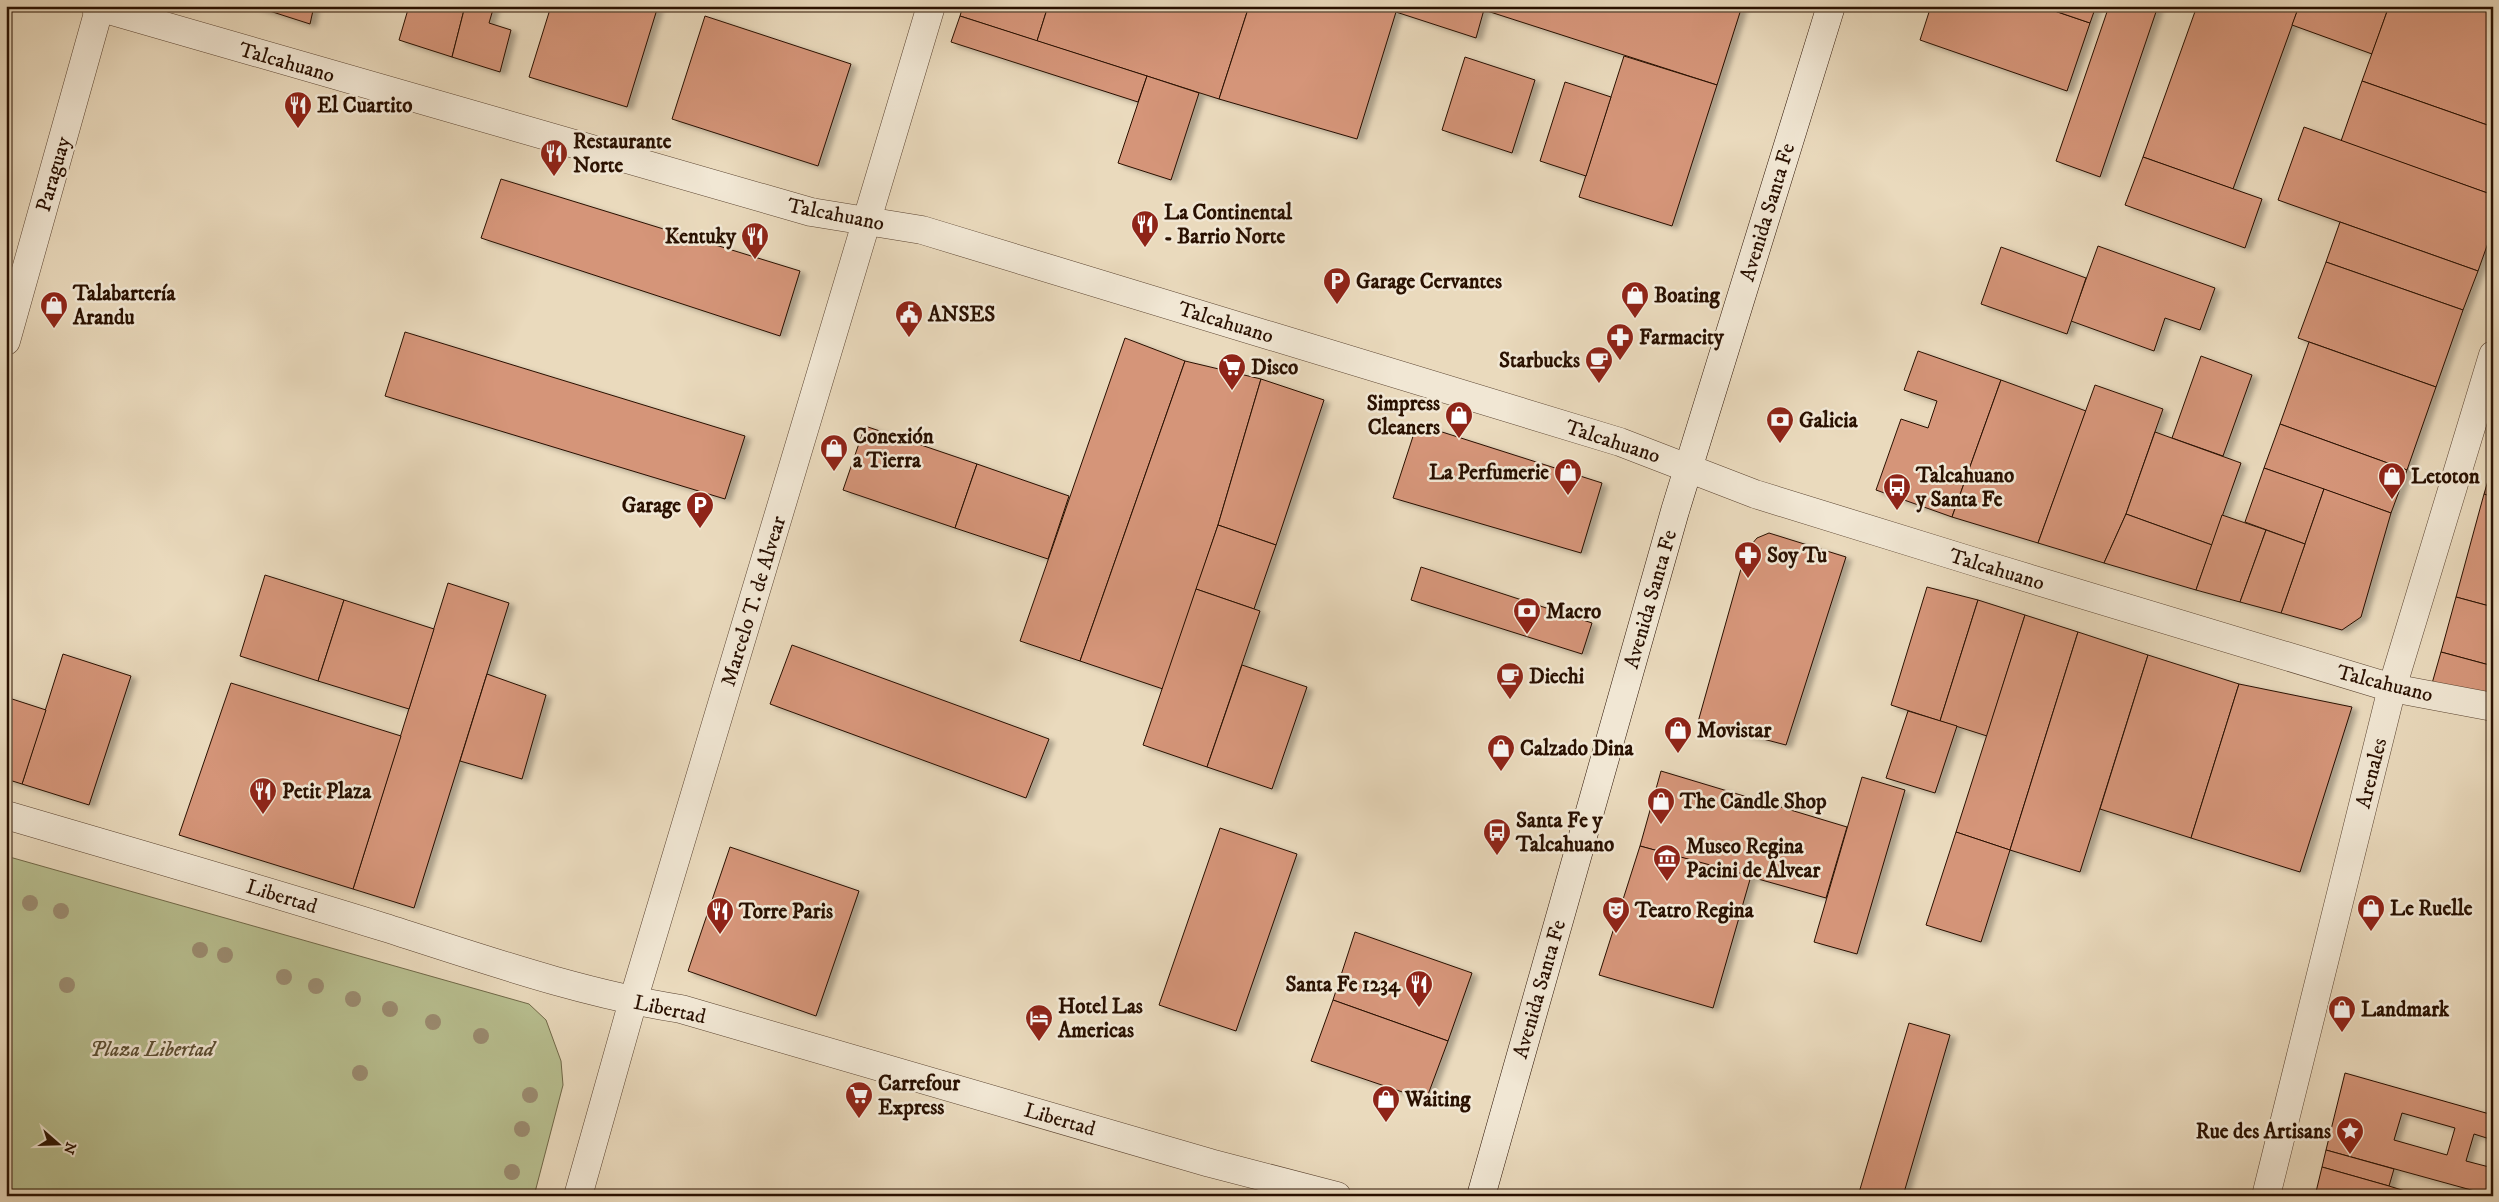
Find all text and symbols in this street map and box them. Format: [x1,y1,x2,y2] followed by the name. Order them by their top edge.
[236,37,338,89] street label: Talcahuano
[283,90,313,129] restaurant icon: El Cuartito
[317,93,413,119] place label: El Cuartito
[573,129,672,179] place label: Restaurante Norte
[31,133,77,215] street label: Paraguay
[539,138,569,177] restaurant icon: Restaurante Norte
[1735,140,1801,285] street label: Avenida Santa Fe
[785,193,886,237] street label: Talcahuano
[1164,200,1293,250] place label: La Continental - Barrio Norte
[1130,209,1160,248] restaurant icon: La Continental - Barrio Norte
[740,221,770,260] restaurant icon: Kentuky
[665,224,737,250] place label: Kentuky
[1322,266,1352,305] parking icon: Garage Cervantes
[1356,269,1502,295] place label: Garage Cervantes
[1620,280,1650,319] shop icon: Boating
[72,281,176,331] place label: Talabartería Arandu
[1654,283,1721,309] place label: Boating
[39,290,69,329] shop icon: Talabartería Arandu
[1175,296,1276,350] street label: Talcahuano
[894,299,924,338] public building icon: ANSES
[927,302,995,328] place label: ANSES
[1605,322,1635,361] pharmacy icon: Farmacity
[1639,325,1725,351] place label: Farmacity
[1584,345,1614,384] cafe icon: Starbucks
[1499,348,1580,374] place label: Starbucks
[1217,352,1247,391] supermarket icon: Disco
[1251,355,1298,381] place label: Disco
[1367,391,1440,441] place label: Simpress Cleaners
[1444,400,1474,439] shop icon: Simpress Cleaners
[1765,405,1795,444] bank icon: Galicia
[1799,408,1859,434] place label: Galicia
[1562,414,1663,469] street label: Talcahuano
[853,424,935,474] place label: Conexión a Tierra
[819,433,849,472] shop icon: Conexión a Tierra
[1553,457,1583,496] shop icon: La Perfumerie
[1429,460,1549,486] place label: La Perfumerie
[2377,461,2407,500] shop icon: Letoton
[1915,463,2014,513] place label: Talcahuano y Santa Fe
[2411,464,2481,490] place label: Letoton
[1882,472,1912,511] bus stop icon: Talcahuano y Santa Fe
[685,490,715,529] parking icon: Garage
[622,493,681,519] place label: Garage
[716,513,792,690] street label: Marcelo T. de Alvear
[1619,527,1683,672] street label: Avenida Santa Fe
[1733,540,1763,579] pharmacy icon: Soy Tu
[1767,543,1827,569] place label: Soy Tu
[1946,543,2047,597] street label: Talcahuano
[1512,596,1542,635] bank icon: Macro
[1546,599,1601,625] place label: Macro
[2334,659,2436,708] street label: Talcahuano
[1495,661,1525,700] cafe icon: Diechi
[1529,664,1585,690] place label: Diechi
[1663,715,1693,754] shop icon: Movistar
[1697,718,1772,744] place label: Movistar
[1486,733,1516,772] shop icon: Calzado Dina
[2351,735,2393,811] street label: Arenales
[1520,736,1634,762] place label: Calzado Dina
[248,776,278,815] restaurant icon: Petit Plaza
[282,779,372,805] place label: Petit Plaza
[1646,786,1676,825] shop icon: The Candle Shop
[1679,789,1827,815] place label: The Candle Shop
[1515,808,1614,858] place label: Santa Fe y Talcahuano
[1482,817,1512,856] bus stop icon: Santa Fe y Talcahuano
[1686,834,1821,884] place label: Museo Regina Pacini de Alvear
[1652,843,1682,882] museum icon: Museo Regina Pacini de Alvear
[243,874,321,920] street label: Libertad
[2356,893,2386,932] shop icon: Le Ruelle
[1601,895,1631,934] theatre icon: Teatro Regina
[705,896,735,935] restaurant icon: Torre Paris
[2390,896,2473,922] place label: Le Ruelle
[1634,898,1755,924] place label: Teatro Regina
[738,899,833,925] place label: Torre Paris
[1508,917,1572,1062] street label: Avenida Santa Fe
[1404,969,1434,1008] restaurant icon: Santa Fe 1234
[1286,972,1401,998] place label: Santa Fe 1234
[631,990,709,1030] street label: Libertad
[1057,994,1143,1044] place label: Hotel Las Americas
[2327,994,2357,1033] shop icon: Landmark
[2361,997,2450,1023] place label: Landmark
[1024,1003,1054,1042] hotel icon: Hotel Las Americas
[90,1037,217,1063] park label: Plaza Libertad
[878,1071,961,1121] place label: Carrefour Express
[844,1080,874,1119] supermarket icon: Carrefour Express
[1371,1084,1401,1123] shop icon: Waiting
[1404,1087,1471,1113] place label: Waiting
[1021,1097,1099,1143] street label: Libertad
[2335,1116,2365,1155] place icon: Rue des Artisans
[2196,1119,2331,1145] place label: Rue des Artisans
[32,1120,82,1170] north arrow
[59,1140,80,1157] text: N

